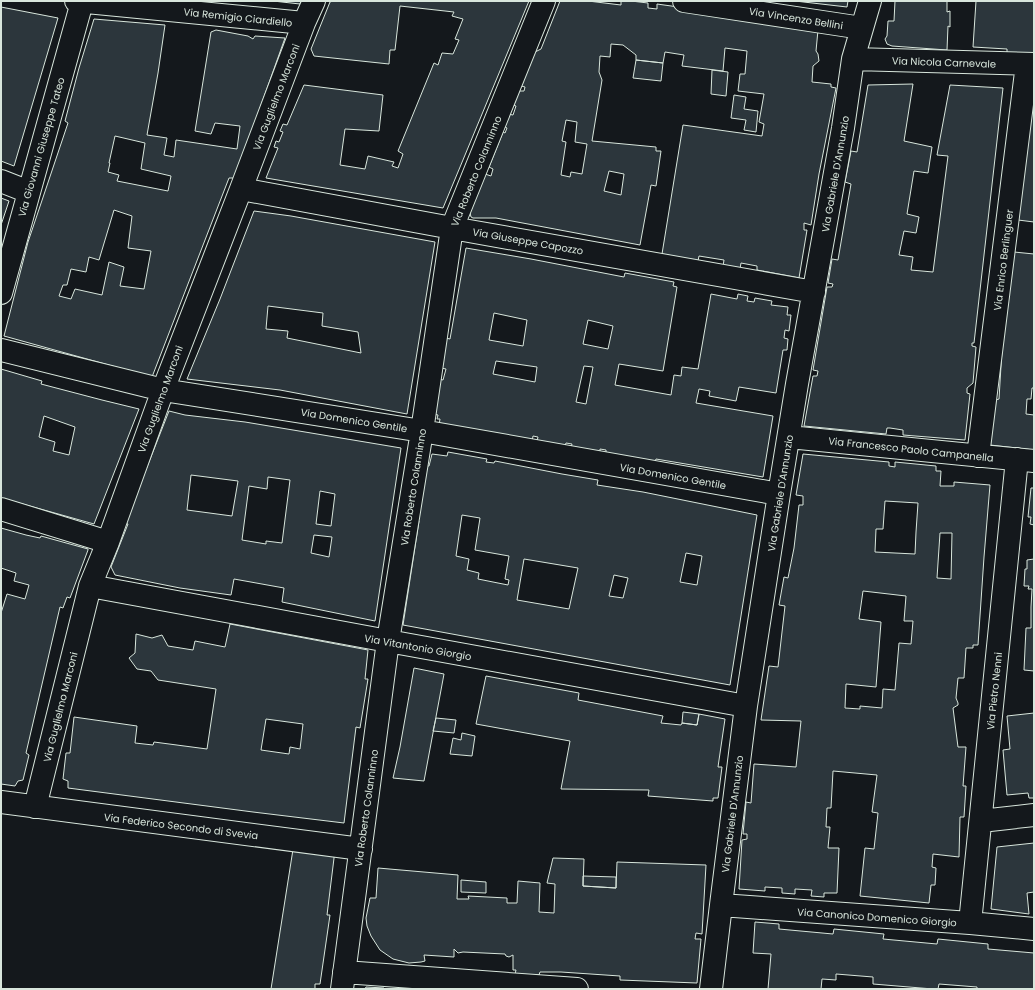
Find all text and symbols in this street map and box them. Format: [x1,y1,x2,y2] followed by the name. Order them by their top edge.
[183,4,293,31] street label: Via Remigio Ciardiello
[748,4,844,33] street label: Via Vincenzo Bellini
[249,42,304,153] street label: Via Guglielmo Marconi
[892,53,996,72] street label: Via Nicola Carnevale
[14,76,69,219] street label: Via Giovanni Giuseppe Tateo
[447,114,506,229] street label: Via Roberto Colanninno
[818,115,853,234] street label: Via Gabriele D'Annunzio
[990,208,1017,312] street label: Via Enrico Berlinguer
[471,224,584,259] street label: Via Giuseppe Capozzo
[134,344,187,455] street label: Via Guglielmo Marconi
[300,405,408,436] street label: Via Domenico Gentile
[397,427,430,547] street label: Via Roberto Colanninno
[827,433,994,466] street label: Via Francesco Paolo Campanella
[764,434,797,553] street label: Via Gabriele D'Annunzio
[619,460,727,493] street label: Via Domenico Gentile
[363,631,473,664] street label: Via Vitantonio Giorgio
[40,650,81,764] street label: Via Guglielmo Marconi
[983,651,1006,731] street label: Via Pietro Nenni
[351,748,382,868] street label: Via Roberto Colanninno
[718,755,747,874] street label: Via Gabriele D'Annunzio
[103,810,259,843] street label: Via Federico Secondo di Svevia
[797,904,957,931] street label: Via Canonico Domenico Giorgio

